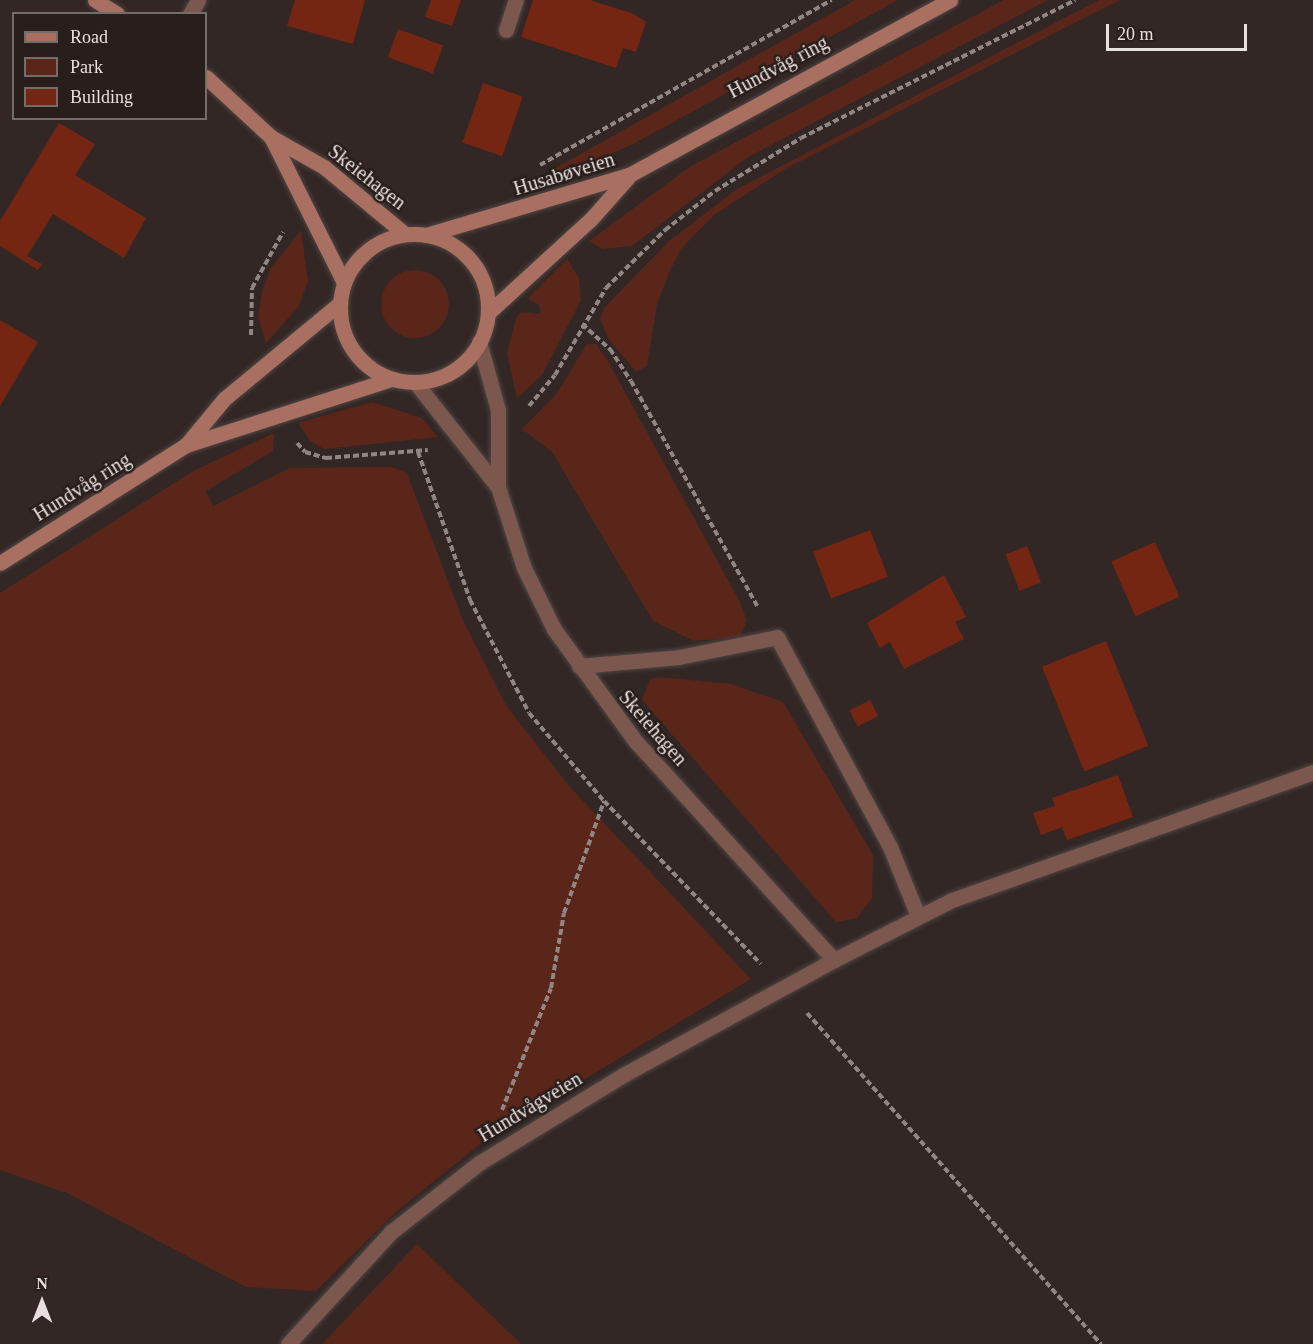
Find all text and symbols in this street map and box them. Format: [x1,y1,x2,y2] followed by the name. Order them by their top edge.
[12,12,207,120] legend
[1109,12,1250,50] scale bar
[1117,24,1154,44] text: 20 m
[70,27,108,47] text: Road
[724,30,832,104] street label: Hundvåg ring
[70,57,103,77] text: Park
[70,87,133,107] text: Building
[323,139,411,215] street label: Skeiehagen
[511,147,617,201] street label: Husabøveien
[29,448,135,526] street label: Hundvåg ring
[614,685,692,771] street label: Skeiehagen
[474,1067,586,1147] street label: Hundvågveien
[12,1272,72,1332] north arrow
[36,1275,48,1292] text: N

